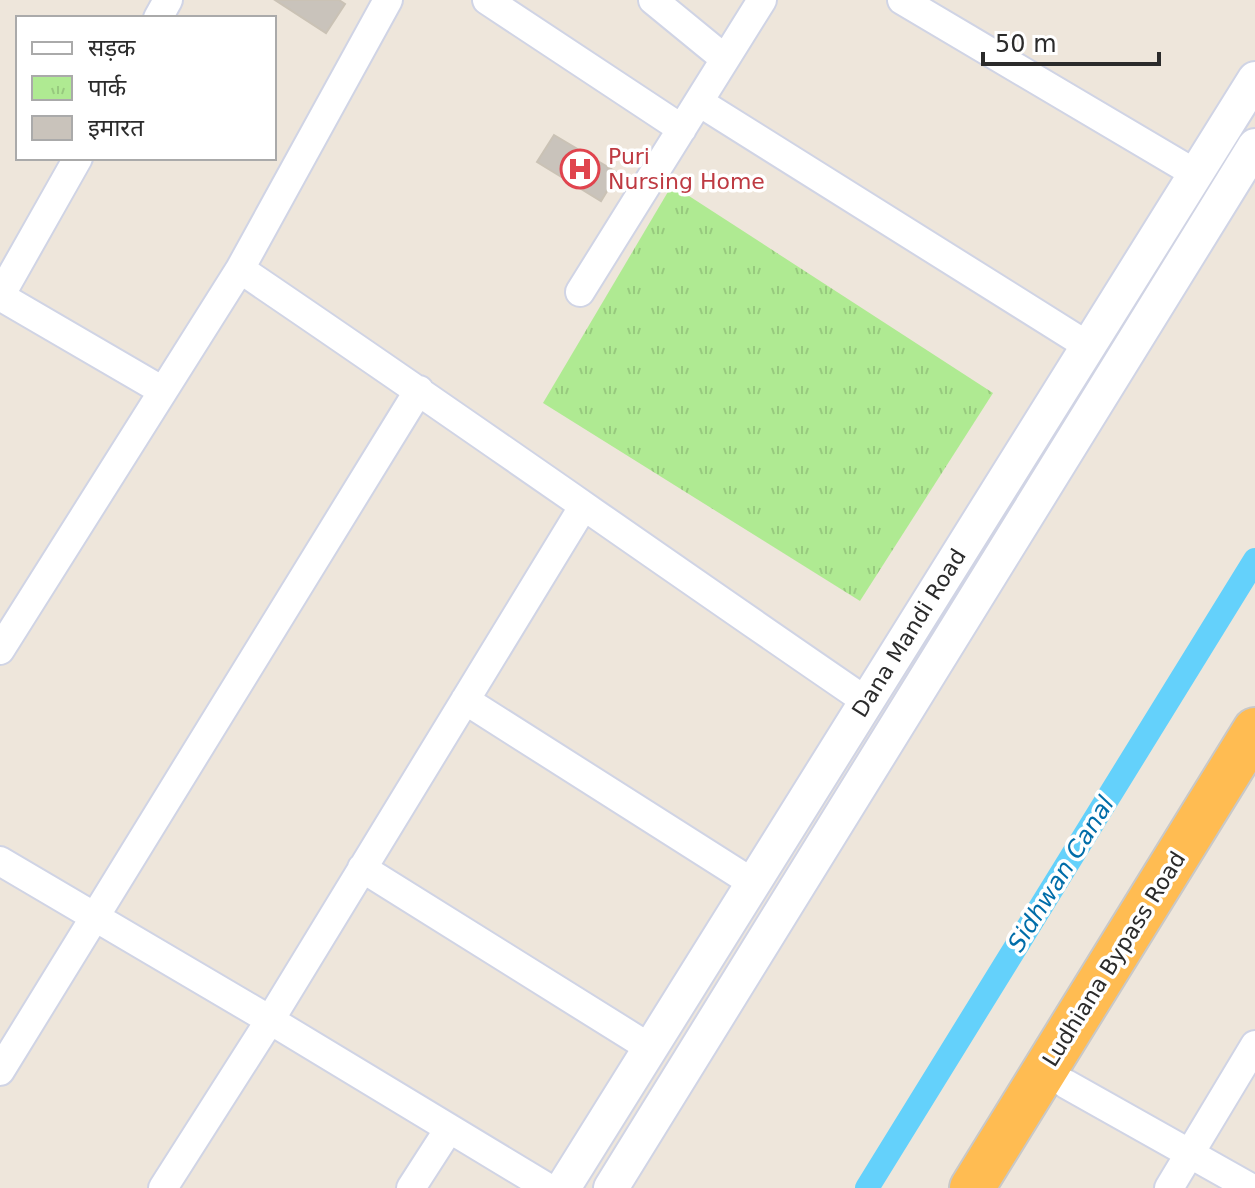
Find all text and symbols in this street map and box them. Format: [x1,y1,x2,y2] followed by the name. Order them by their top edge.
[16,16,276,160] legend
[983,16,1159,66] scale bar
[995,30,1057,58] text: 50 m
[88,34,136,62] text: सड़क
[88,74,127,102] text: पार्क
[88,114,145,142] text: इमारत
[608,144,765,194] place label: Puri Nursing Home
[559,148,601,190] hospital icon: Puri Nursing Home
[847,544,971,722] street label: Dana Mandi Road
[1002,791,1120,957] water label: Sidhwan Canal
[1038,847,1190,1071] street label: Ludhiana Bypass Road

